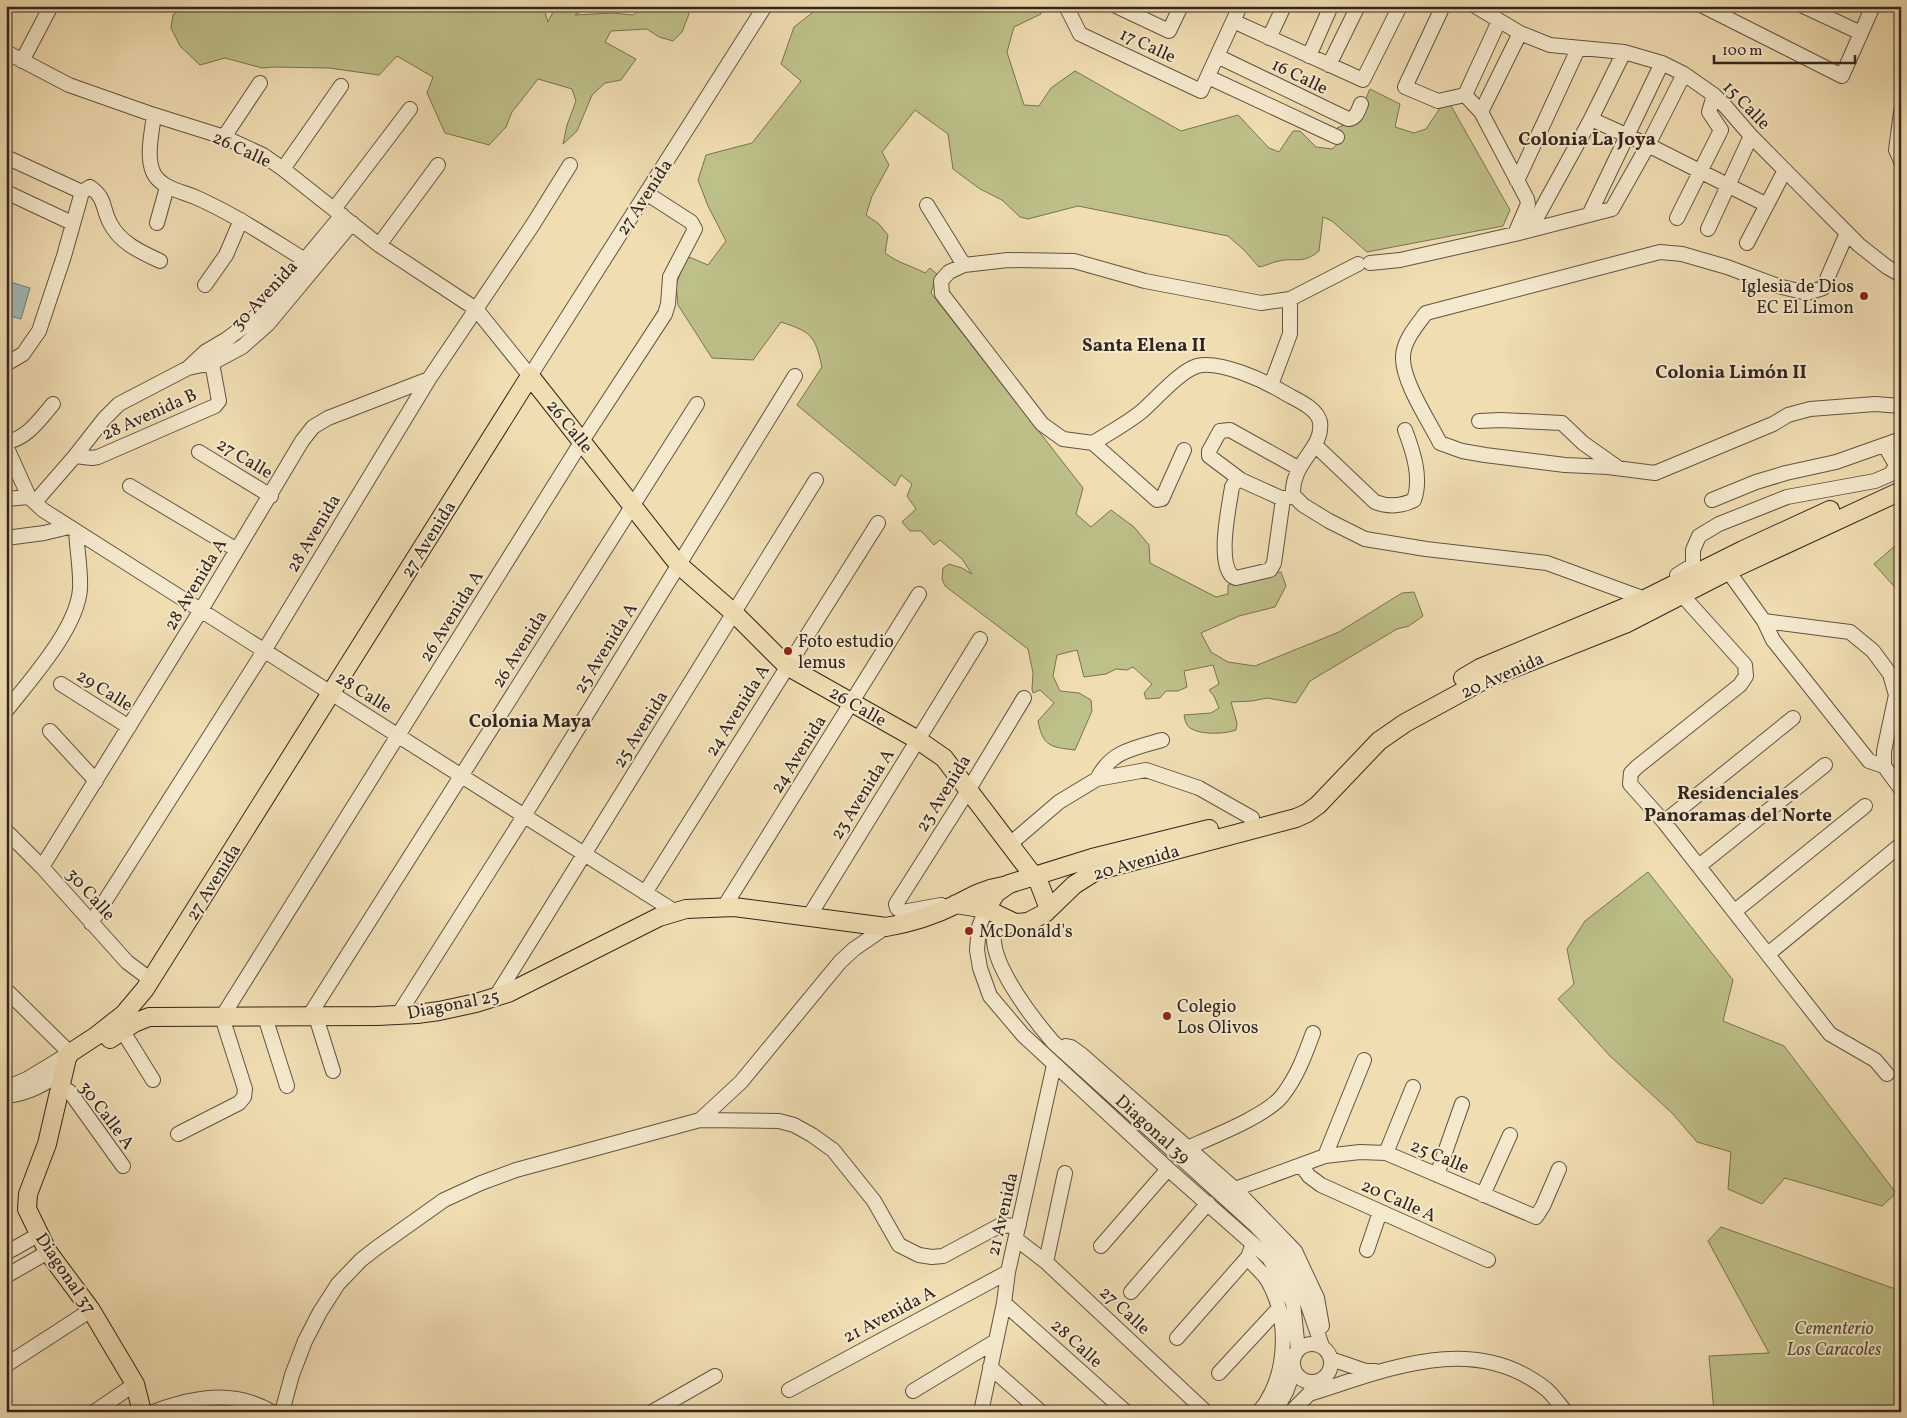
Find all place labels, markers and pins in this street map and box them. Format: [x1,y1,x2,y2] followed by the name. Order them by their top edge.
[1741,275,1854,321] place label: Iglesia de Dios EC El Limon
[1858,290,1870,302] marker: Iglesia de Dios EC El Limon
[798,630,894,676] place label: Foto estudio lemus
[782,645,794,657] marker: Foto estudio lemus
[979,920,1073,945] place label: McDonald's
[963,925,975,937] marker: McDonald's
[1177,995,1259,1041] place label: Colegio Los Olivos
[1161,1010,1173,1022] marker: Colegio Los Olivos

